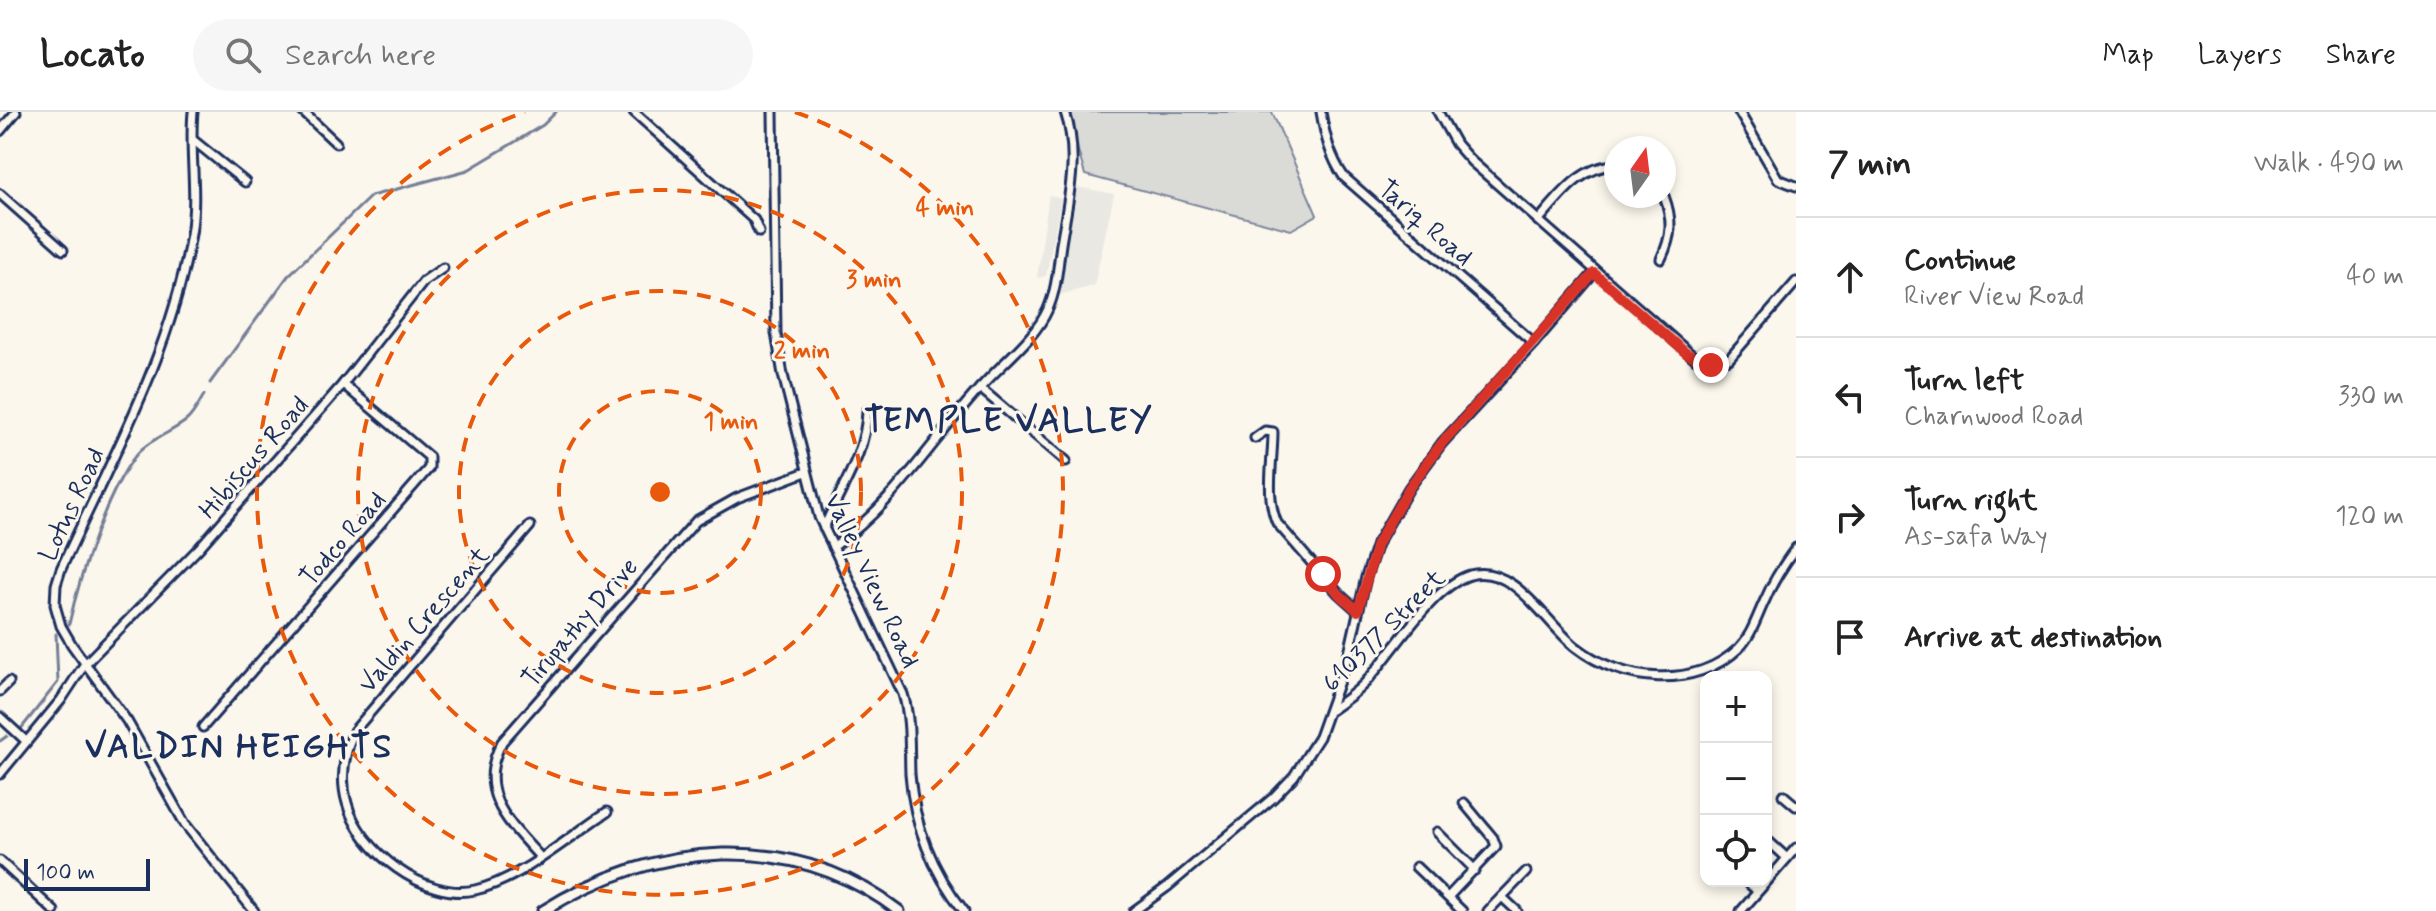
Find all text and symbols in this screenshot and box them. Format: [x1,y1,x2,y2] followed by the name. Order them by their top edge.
[193,19,753,91] search box
[40,31,145,80] text: Locato
[221,33,265,77] icon: search
[285,36,436,75] text: Search here
[2103,37,2154,74] text: Map
[2198,37,2282,74] text: Layers
[2326,37,2396,74] text: Share
[1604,136,1676,208] north arrow
[1828,142,1912,187] text: 7 min
[2254,147,2404,181] text: Walk · 490 m
[1370,173,1480,274] street label: Tariq Road
[916,193,974,224] text: 4 min
[1904,241,2016,280] text: Continue
[1828,255,1872,299] icon: ahead
[2346,260,2404,294] text: 40 m
[846,265,902,296] text: 3 min
[1904,280,2084,314] text: River View Road
[774,336,830,367] text: 2 min
[1693,347,1729,383] route end
[1904,361,2024,400] text: Turn left
[1828,375,1872,419] icon: left
[2338,380,2404,414] text: 330 m
[192,390,317,527] street label: Hibiscus Road
[864,399,1154,444] district label: TEMPLE VALLEY
[1904,400,2083,434] text: Charnwood Road
[703,407,759,438] text: 1 min
[32,443,114,567] street label: Lotus Road
[646,478,674,506] centre of rings
[1904,481,2037,520] text: Turn right
[293,484,394,594] street label: Todco Road
[816,488,927,674] street label: Valley View Road
[1828,495,1872,539] icon: right
[2335,500,2404,534] text: 120 m
[1904,520,2048,554] text: As-safa Way
[351,540,498,701] street label: Valdin Crescent
[515,551,646,696] street label: Tirupathy Drive
[1305,556,1341,592] route start
[1315,562,1453,700] street label: 610377 Street
[1828,615,1872,659] icon: arrive
[1904,618,2162,657] text: Arrive at destination
[1700,671,1772,887] map controls
[1700,671,1772,743] button: +
[85,725,393,770] district label: VALDIN HEIGHTS
[1700,743,1772,815] button: −
[1700,815,1772,887] button: locate
[24,855,150,891] scale bar
[36,859,95,887] text: 100 m

